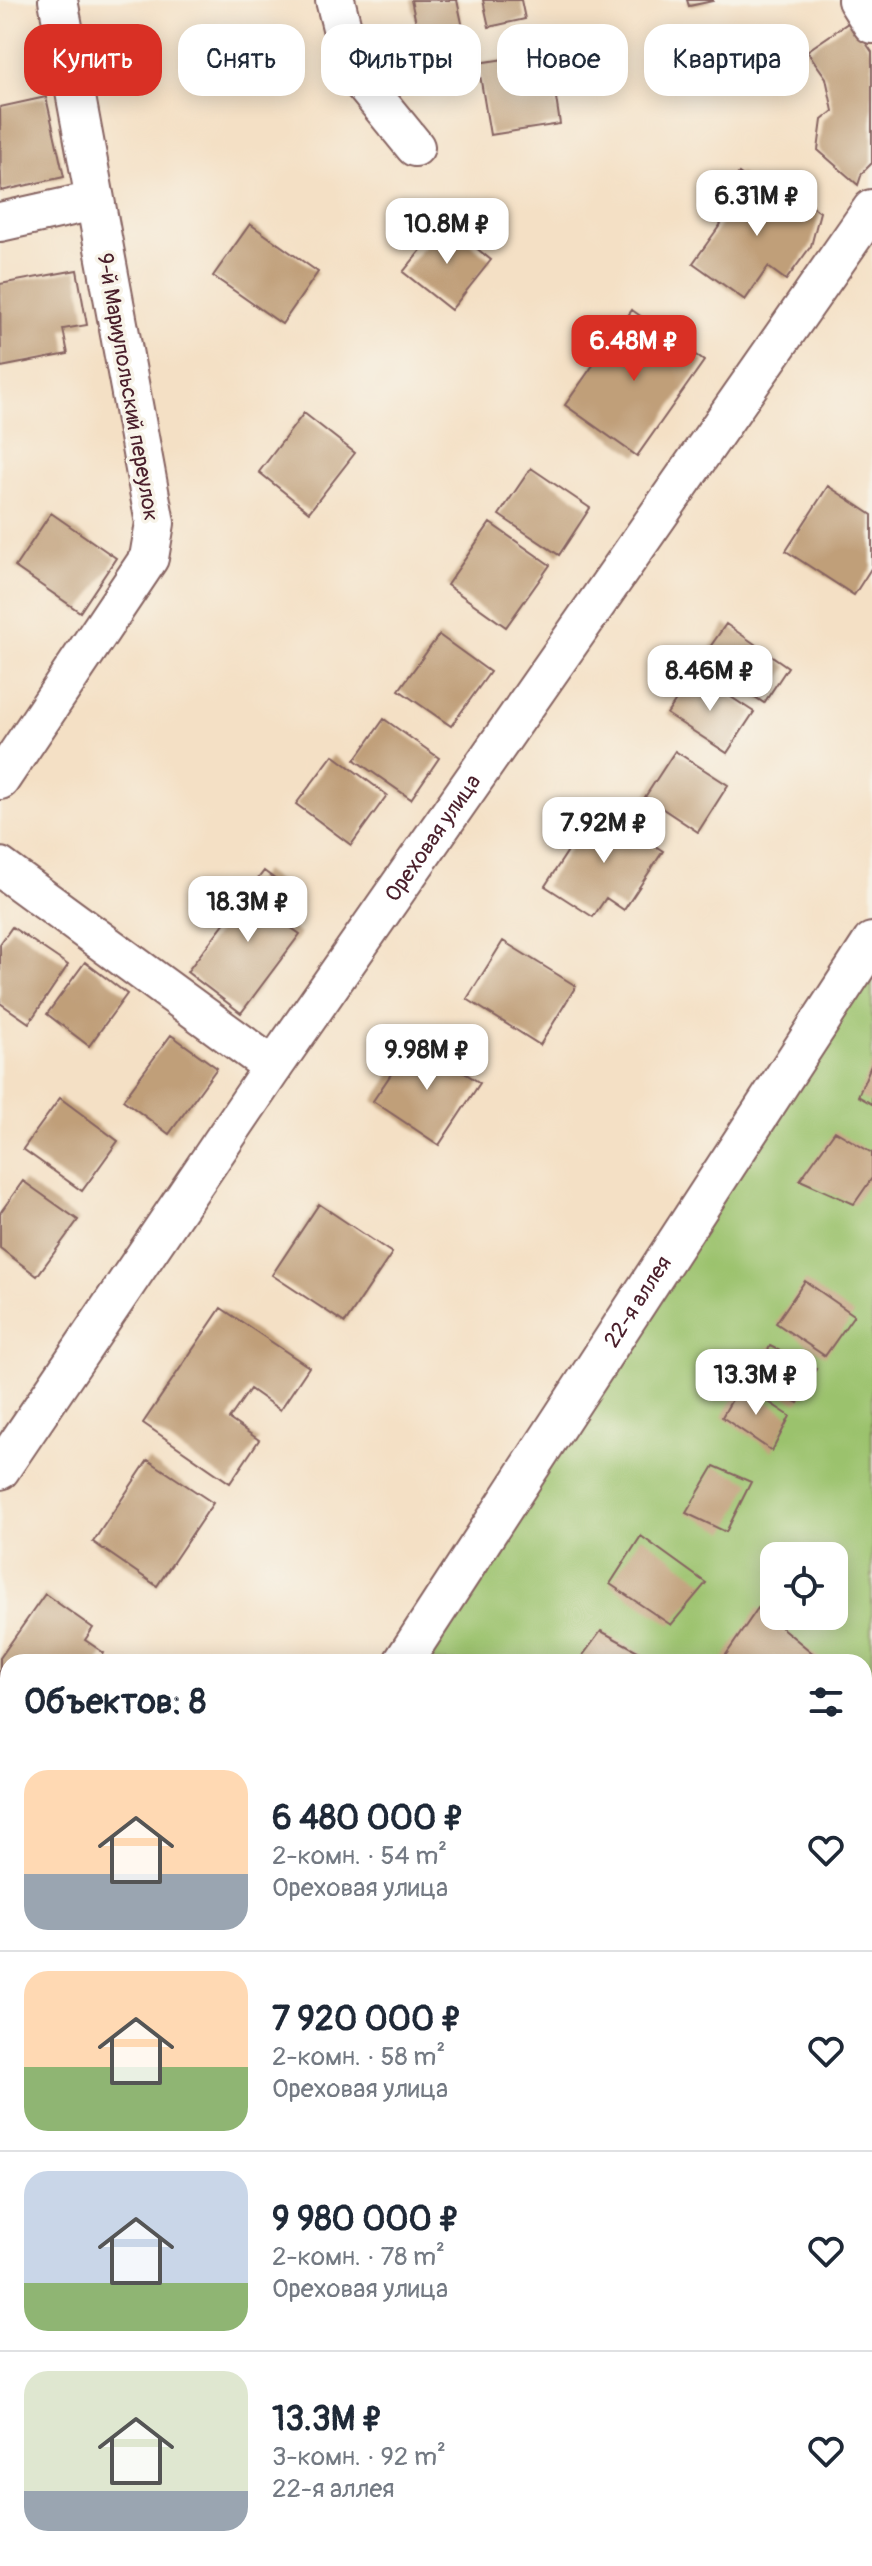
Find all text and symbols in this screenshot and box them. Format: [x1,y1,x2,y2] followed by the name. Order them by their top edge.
[24,24,162,96] chip: Купить
[178,24,305,96] chip: Снять
[321,24,481,96] chip: Фильтры
[497,24,628,96] chip: Новое
[644,24,809,96] chip: Квартира
[683,170,831,238] pin: 6.31M ₽
[714,180,800,212] text: 6.31M ₽
[373,198,521,266] pin: 10.8M ₽
[404,208,490,240] text: 10.8M ₽
[91,251,165,523] street label: 9-й Мариупольский переулок
[560,315,708,383] pin: 6.48M ₽
[590,325,678,357] text: 6.48M ₽
[636,645,784,713] pin: 8.46M ₽
[666,655,754,687] text: 8.46M ₽
[379,769,487,907] street label: Ореховая улица
[530,797,678,865] pin: 7.92M ₽
[560,807,648,839] text: 7.92M ₽
[174,876,322,944] pin: 18.3M ₽
[206,886,290,918] text: 18.3M ₽
[353,1024,501,1092] pin: 9.98M ₽
[384,1034,470,1066] text: 9.98M ₽
[598,1251,678,1353] street label: 22-я аллея
[682,1349,830,1417] pin: 13.3M ₽
[714,1359,798,1391] text: 13.3M ₽
[760,1542,848,1630] map controls
[760,1542,848,1630] button: locate
[804,1680,848,1724] icon: filters
[24,1681,206,1724] text: Объектов: 8
[272,1797,464,1840] text: 6 480 000 ₽
[88,1802,184,1898] icon: home
[804,1828,848,1872] icon: heart
[272,1840,447,1872] text: 2-комн. · 54 m²
[272,1872,448,1904] text: Ореховая улица
[272,1998,462,2041] text: 7 920 000 ₽
[88,2003,184,2099] icon: home
[804,2029,848,2073] icon: heart
[272,2041,445,2073] text: 2-комн. · 58 m²
[272,2073,448,2105] text: Ореховая улица
[272,2198,460,2241] text: 9 980 000 ₽
[88,2203,184,2299] icon: home
[804,2229,848,2273] icon: heart
[272,2241,445,2273] text: 2-комн. · 78 m²
[272,2273,448,2305] text: Ореховая улица
[272,2398,383,2441] text: 13.3M ₽
[88,2403,184,2499] icon: home
[804,2429,848,2473] icon: heart
[272,2441,446,2473] text: 3-комн. · 92 m²
[272,2473,395,2505] text: 22-я аллея

